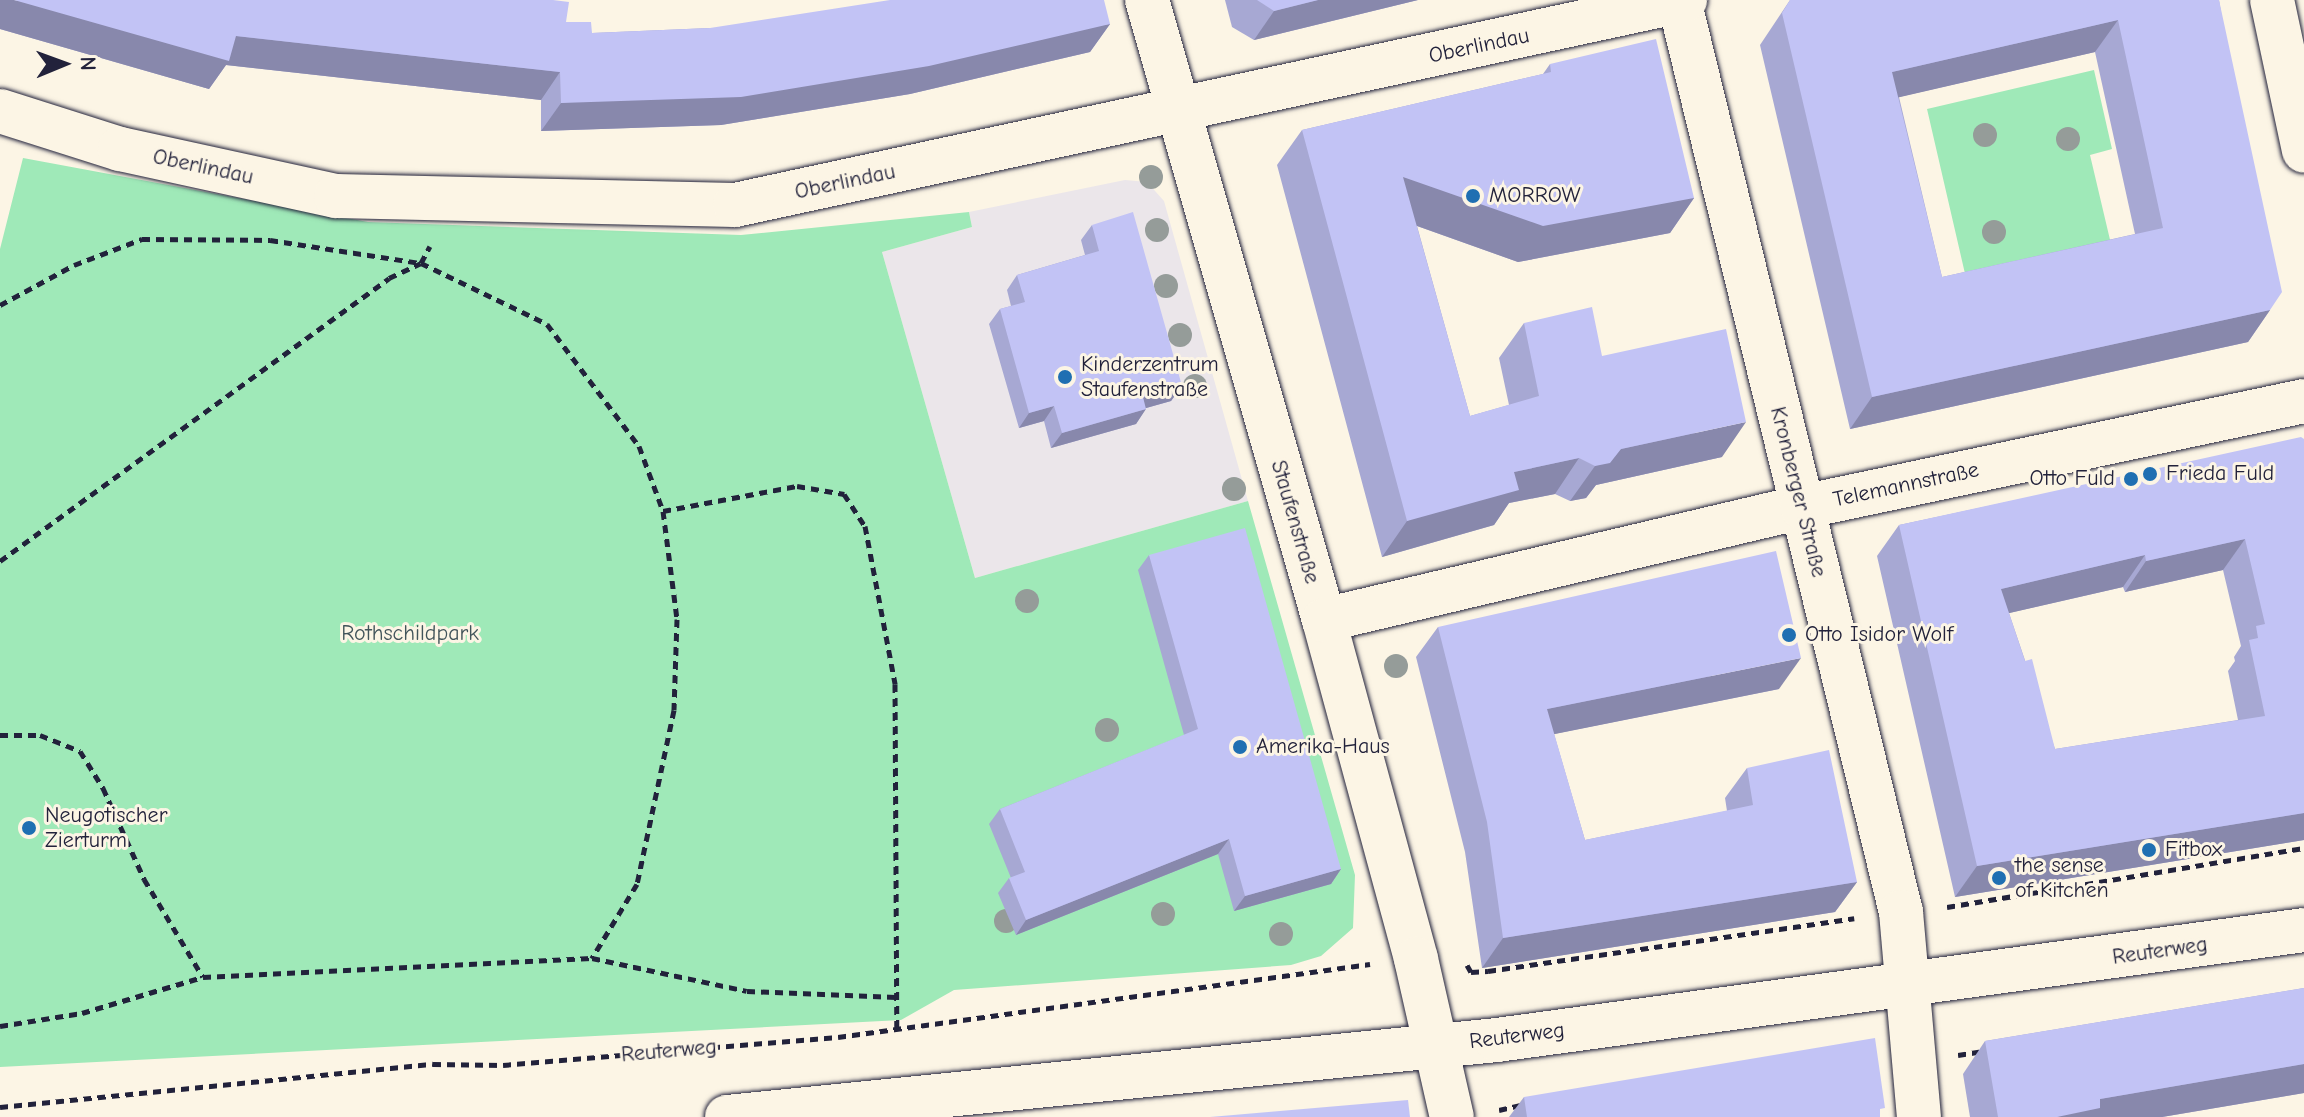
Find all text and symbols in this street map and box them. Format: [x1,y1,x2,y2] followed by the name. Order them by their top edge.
[1426,22,1532,70] street label: Oberlindau
[24,24,104,104] north arrow
[75,56,101,71] text: N
[150,143,256,191] street label: Oberlindau
[792,158,898,206] street label: Oberlindau
[1489,183,1580,209] place label: MORROW
[1464,187,1482,205] marker: MORROW
[1081,351,1219,402] place label: Kinderzentrum Staufenstraße
[1056,368,1074,386] marker: Kinderzentrum Staufenstraße
[1764,404,1832,580] street label: Kronberger Straße
[1265,457,1325,587] street label: Staufenstraße
[1831,457,1981,513] street label: Telemannstraße
[2166,461,2274,487] place label: Frieda Fuld
[2141,465,2159,483] marker: Frieda Fuld
[2030,466,2115,492] place label: Otto Fuld
[2122,470,2140,488] marker: Otto Fuld
[341,621,479,647] park label: Rothschildpark
[1805,622,1953,648] place label: Otto Isidor Wolf
[1780,626,1798,644] marker: Otto Isidor Wolf
[1256,734,1390,760] place label: Amerika-Haus
[1231,738,1249,756] marker: Amerika-Haus
[45,802,167,854] place label: Neugotischer Zierturm
[20,819,38,837] marker: Neugotischer Zierturm
[2165,837,2222,863] place label: Fitbox
[2140,841,2158,859] marker: Fitbox
[2015,852,2109,904] place label: the sense of Kitchen
[1990,869,2008,887] marker: the sense of Kitchen
[2111,931,2209,971] street label: Reuterweg
[1468,1017,1566,1055] street label: Reuterweg
[620,1034,718,1068] street label: Reuterweg

